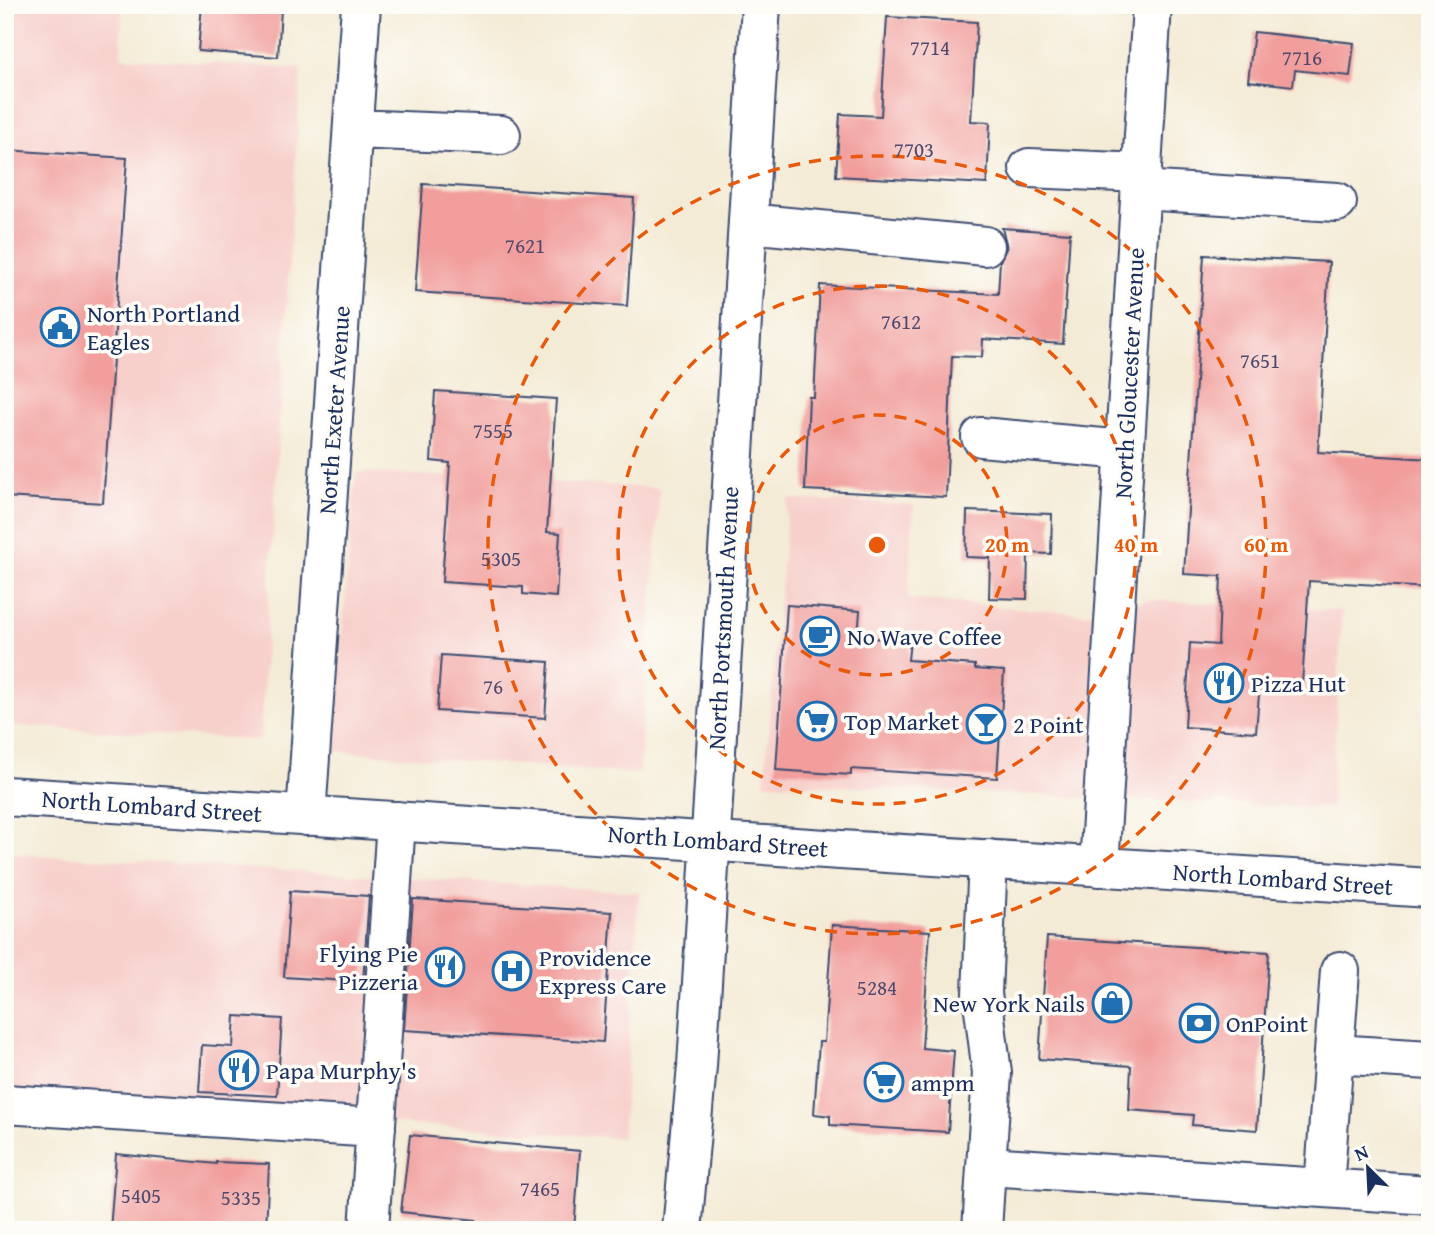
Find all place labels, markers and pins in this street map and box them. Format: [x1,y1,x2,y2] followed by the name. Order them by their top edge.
[87,296,240,359] place label: North Portland Eagles
[39,306,81,348] public building icon: North Portland Eagles
[865,533,889,557] centre of rings
[799,615,841,657] cafe icon: No Wave Coffee
[847,619,1002,654] place label: No Wave Coffee
[1203,662,1245,704] restaurant icon: Pizza Hut
[1251,666,1346,701] place label: Pizza Hut
[796,700,838,742] supermarket icon: Top Market
[965,703,1007,745] bar icon: 2 Point
[844,704,960,739] place label: Top Market
[1013,707,1084,742] place label: 2 Point
[319,936,419,999] place label: Flying Pie Pizzeria
[539,940,667,1003] place label: Providence Express Care
[424,946,466,988] restaurant icon: Flying Pie Pizzeria
[491,950,533,992] hospital icon: Providence Express Care
[1091,982,1133,1024] shop icon: New York Nails
[933,986,1085,1021] place label: New York Nails
[1178,1002,1220,1044] bank icon: OnPoint
[1226,1006,1308,1041] place label: OnPoint
[218,1049,260,1091] restaurant icon: Papa Murphy's
[266,1053,416,1088] place label: Papa Murphy's
[863,1061,905,1103] supermarket icon: ampm
[911,1065,975,1100] place label: ampm

